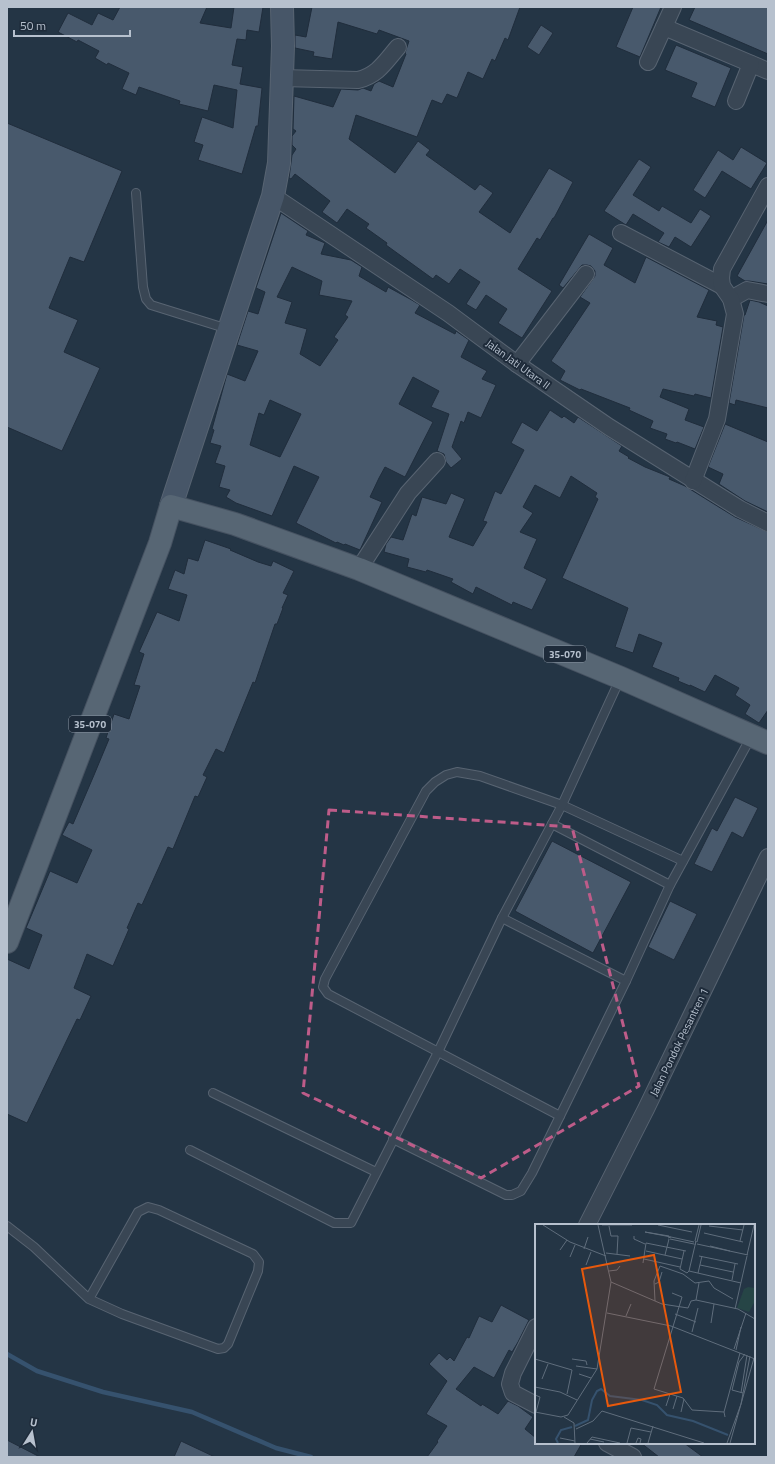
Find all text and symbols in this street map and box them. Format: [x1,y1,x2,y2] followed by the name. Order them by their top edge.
[14,12,130,38] scale bar
[20,16,46,35] text: 50 m
[483,335,553,393] street label: Jalan Jati Utara II
[544,646,586,662] road number: 35-070
[69,716,111,732] road number: 35-070
[646,985,712,1099] street label: Jalan Pondok Pesantren 1
[535,1224,755,1444] inset map
[12,1412,52,1452] north arrow
[29,1414,39,1431] text: U

